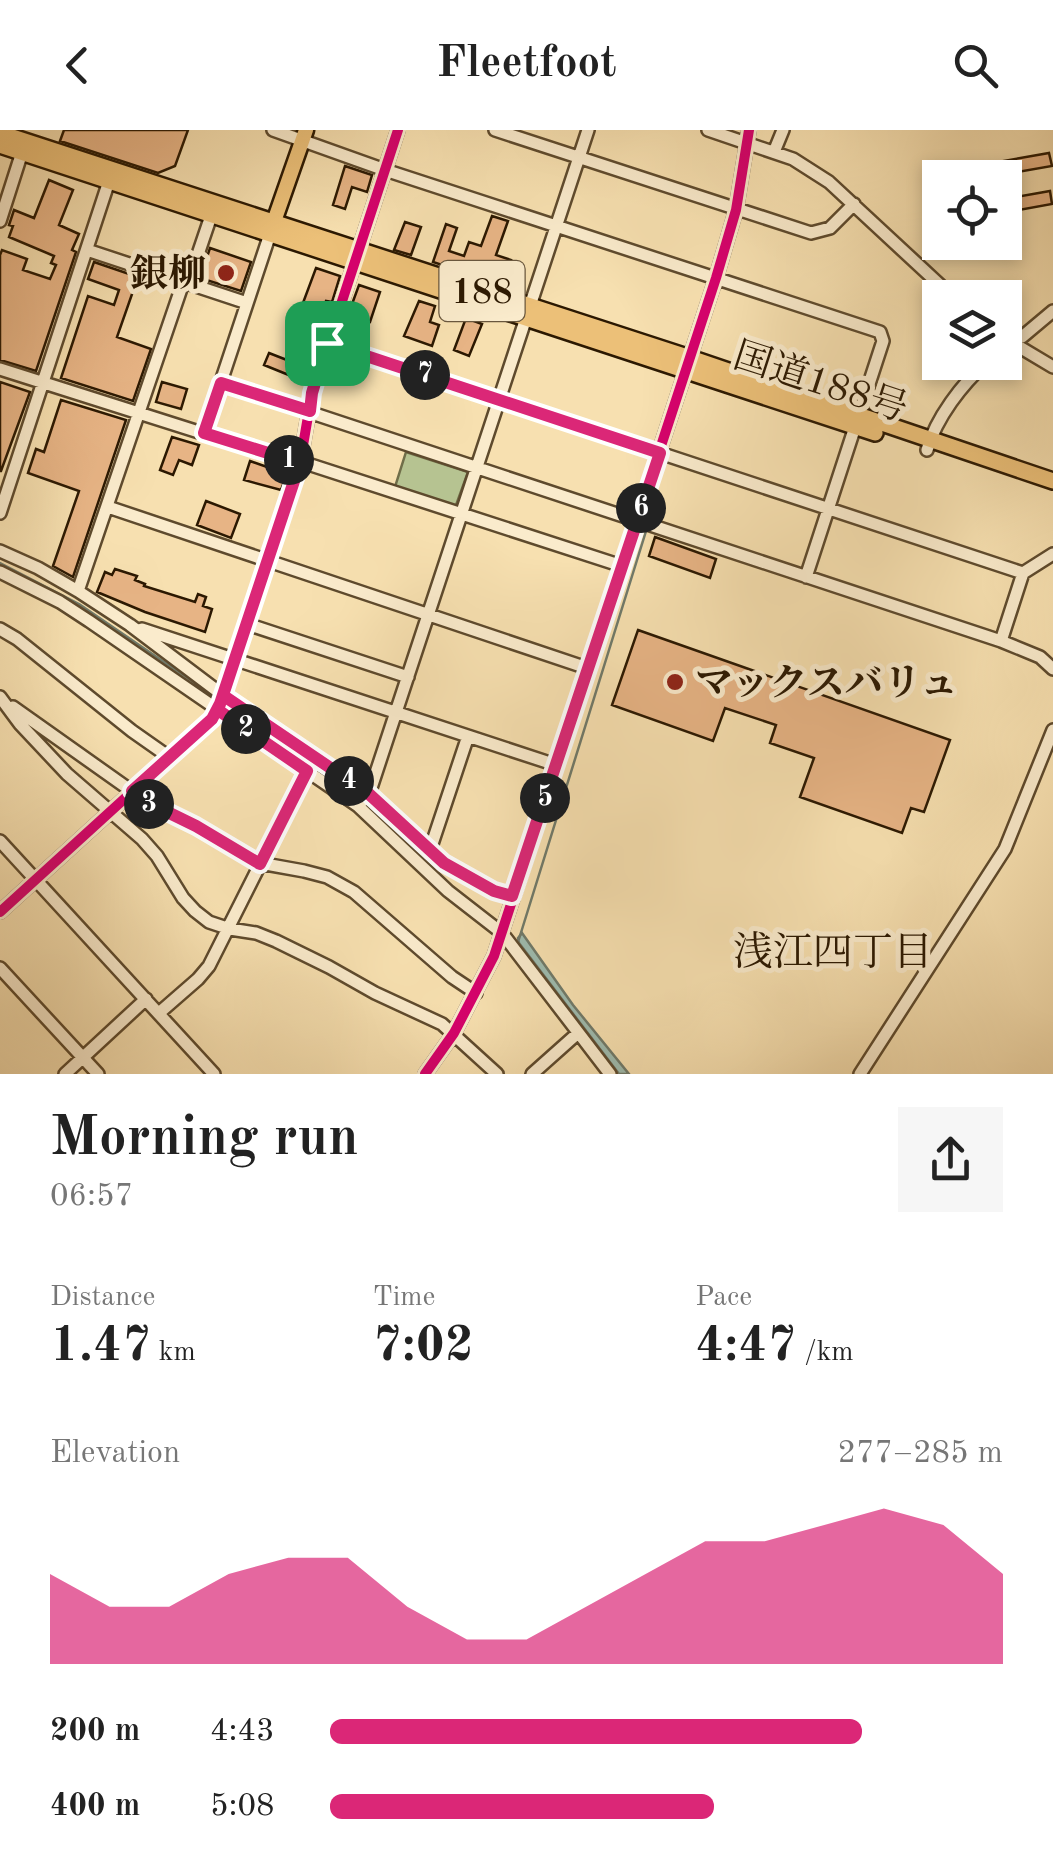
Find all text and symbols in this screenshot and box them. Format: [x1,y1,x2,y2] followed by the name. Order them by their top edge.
[50,38,105,93] icon: back
[948,38,1003,93] icon: search
[436,42,617,87] text: Fleetfoot
[922,160,1022,380] map controls
[922,160,1022,260] button: locate
[130,253,206,295] place label: 銀柳
[440,261,524,321] road number: 188
[215,262,237,284] marker: 銀柳
[922,280,1022,380] button: layers
[285,301,370,386] pin
[300,316,355,371] icon: arrive
[729,335,913,430] street label: 国道188号
[400,350,450,400] pin: 7
[417,361,433,389] text: 7
[264,435,314,485] pin: 1
[281,446,297,474] text: 1
[616,483,666,533] pin: 6
[633,494,649,522] text: 6
[695,665,958,704] place label: マックスバリュ
[664,671,686,693] marker: マックスバリュ
[221,704,271,754] pin: 2
[238,715,254,743] text: 2
[324,756,374,806] pin: 4
[341,767,357,795] text: 4
[520,773,570,823] pin: 5
[124,779,174,829] pin: 3
[537,784,553,812] text: 5
[141,790,157,818] text: 3
[733,931,933,975] district label: 浅江四丁目
[898,1107,1003,1212] button: share
[50,1112,359,1167] text: Morning run
[50,1181,133,1213] text: 06:57
[50,1284,155,1312] text: Distance
[373,1284,435,1312] text: Time
[695,1284,752,1312] text: Pace
[50,1322,151,1372] text: 1.47
[373,1322,474,1372] text: 7:02
[695,1322,796,1372] text: 4:47
[151,1339,196,1367] text: km
[796,1339,854,1367] text: /km
[50,1438,180,1470] text: Elevation
[837,1438,1003,1470] text: 277–285 m
[50,1716,140,1748] text: 200 m
[210,1716,275,1748] text: 4:43
[50,1791,140,1823] text: 400 m
[210,1791,275,1823] text: 5:08

